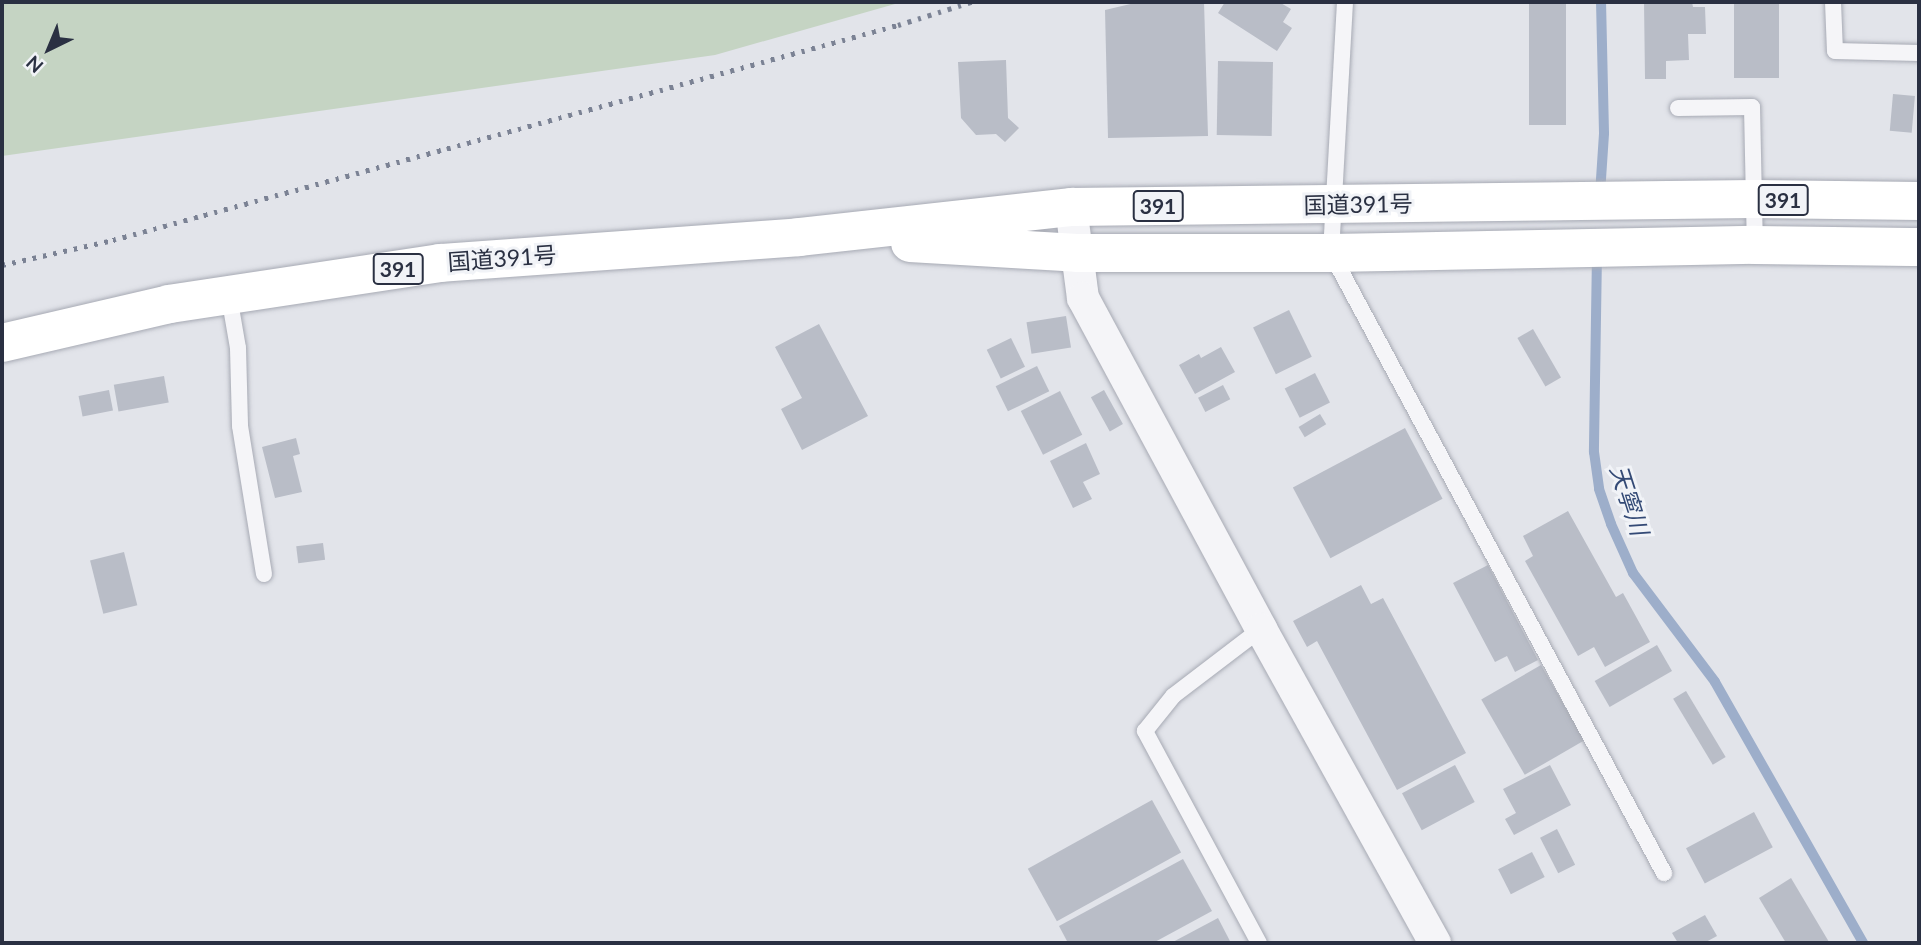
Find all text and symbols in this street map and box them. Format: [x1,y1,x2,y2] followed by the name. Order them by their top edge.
[14,14,84,84] north arrow
[21,51,48,78] text: N
[1757,182,1809,218] road number: 391
[1132,188,1184,224] road number: 391
[1303,189,1413,219] street label: 国道391号
[447,240,557,276] street label: 国道391号
[372,252,424,286] road number: 391
[1605,461,1655,539] water label: 天寧川

